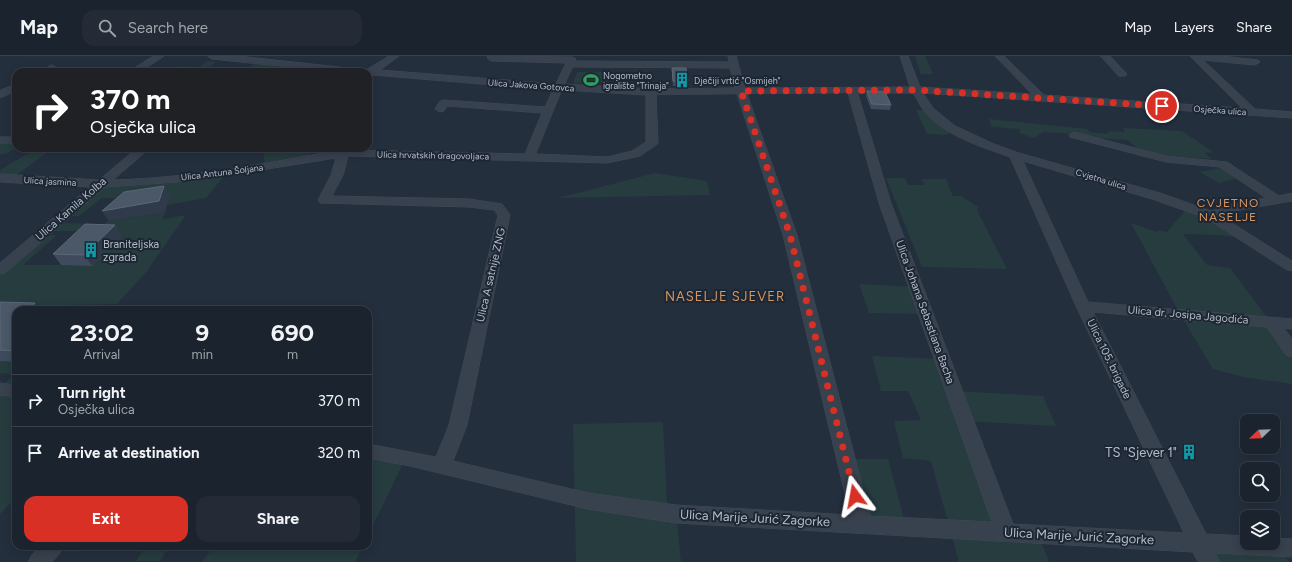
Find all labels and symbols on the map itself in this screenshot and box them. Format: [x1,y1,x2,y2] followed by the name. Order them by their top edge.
[603,70,669,91] place label: Nogometno igralište "Trinaja"
[582,71,600,89] sports icon: Nogometno igralište "Trinaja"
[673,71,691,89] building icon: Dječiji vrtić "Osmijeh"
[694,75,781,86] place label: Dječiji vrtić "Osmijeh"
[487,76,575,94] street label: Ulica Jakova Gotovca
[1145,89,1179,123] pin
[1193,103,1247,117] street label: Osječka ulica
[377,149,490,161] street label: Ulica hrvatskih dragovoljaca
[180,161,264,183] street label: Ulica Antuna Šoljana
[1074,166,1128,192] street label: Cvjetna ulica
[23,174,77,188] street label: Ulica jasmina
[33,175,109,243] street label: Ulica Kamila Kolba
[1197,196,1259,224] district label: CVJETNO NASELJE
[474,227,508,323] street label: Ulica A satnije ZNG
[103,238,159,264] place label: Braniteljska zgrada
[893,238,957,386] street label: Ulica Johana Sebastiana Bacha
[82,241,100,259] building icon: Braniteljska zgrada
[665,289,785,304] district label: NASELJE SJEVER
[1127,303,1249,327] street label: Ulica dr. Josipa Jagodića
[1084,317,1134,401] street label: Ulica 105. brigade
[1240,414,1280,454] north arrow
[1180,443,1198,461] building icon: TS "Sjever 1"
[1105,445,1177,460] place label: TS "Sjever 1"
[834,475,876,517] position arrow
[680,507,830,529] street label: Ulica Marije Jurić Zagorke
[1004,525,1154,547] street label: Ulica Marije Jurić Zagorke

